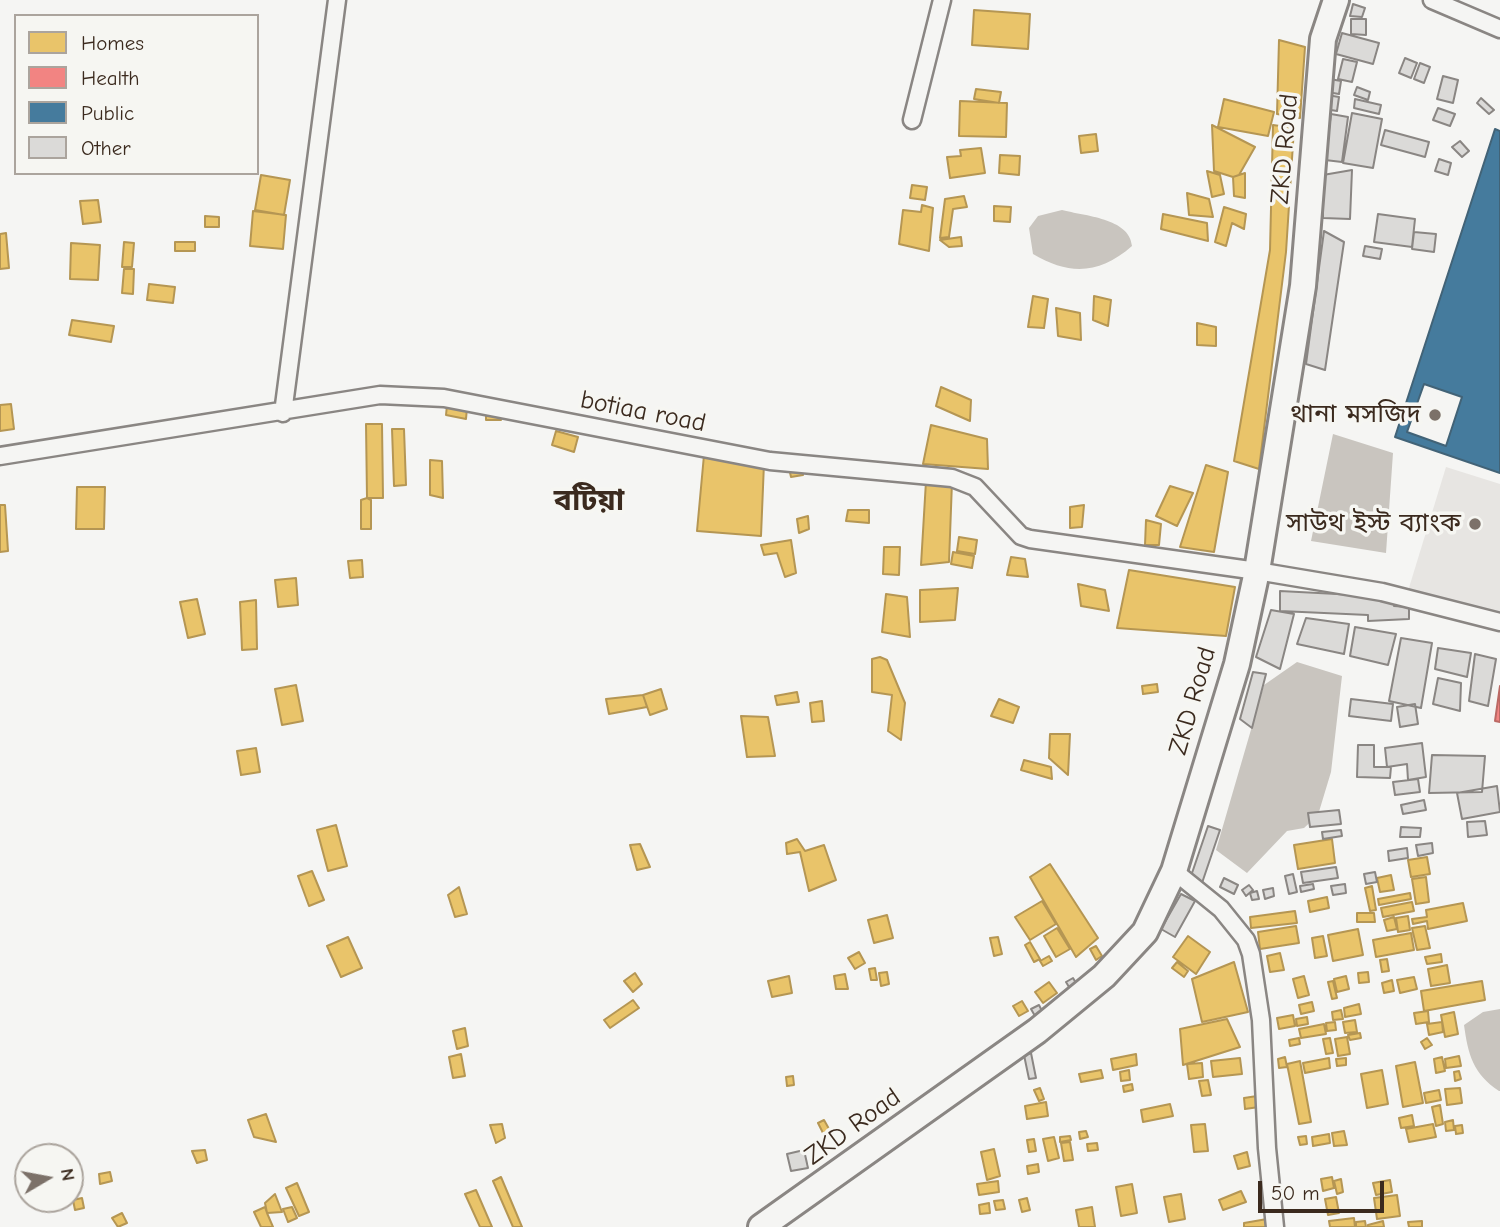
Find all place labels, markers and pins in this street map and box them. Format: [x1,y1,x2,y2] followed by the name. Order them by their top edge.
[1290,399,1421,431] place label: থানা মসজিদ
[1427,407,1443,423] marker: থানা মসজিদ
[1286,508,1461,540] place label: সাউথ ইস্ট ব্যাংক
[1467,516,1483,532] marker: সাউথ ইস্ট ব্যাংক

